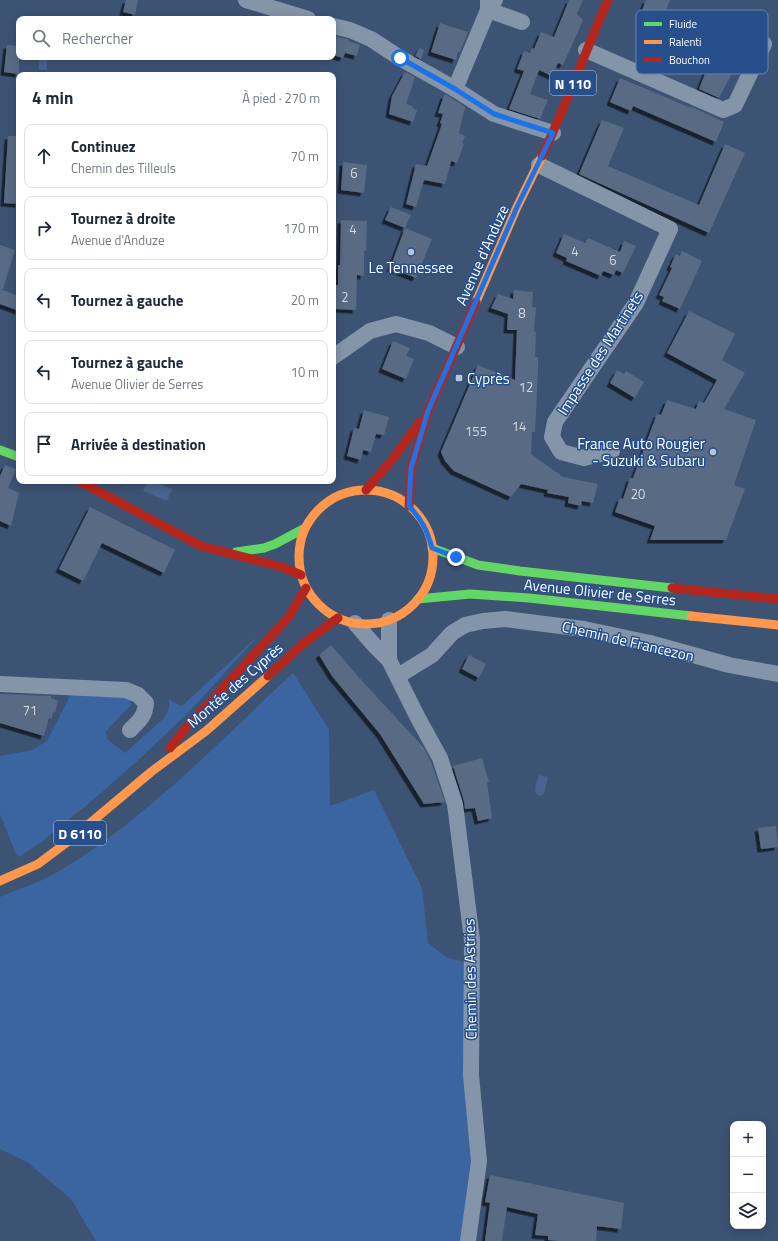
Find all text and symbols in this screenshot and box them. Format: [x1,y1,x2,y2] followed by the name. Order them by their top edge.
[636,10,768,74] legend
[16,16,336,60] search box
[669,16,697,32] text: Fluide
[30,27,52,49] icon: search
[62,27,133,50] text: Rechercher
[669,34,702,50] text: Ralenti
[391,49,409,67] route start
[669,52,710,68] text: Bouchon
[550,71,596,95] road number: N 110
[32,85,73,111] text: 4 min
[242,88,320,108] text: À pied · 270 m
[71,135,136,158] text: Continuez
[33,145,55,167] icon: ahead
[291,146,319,166] text: 70 m
[71,158,176,178] text: Chemin des Tilleuls
[350,163,358,183] house number: 6
[450,201,514,309] street label: Avenue d'Anduze
[71,207,176,230] text: Tournez à droite
[33,217,55,239] icon: right
[283,218,319,238] text: 170 m
[349,219,357,239] house number: 4
[71,230,165,250] text: Avenue d'Anduze
[571,241,579,261] house number: 4
[406,247,416,257] marker: Le Tennessee
[609,250,617,270] house number: 6
[369,256,453,279] place label: Le Tennessee
[551,286,649,420] street label: Impasse des Martinets
[341,287,349,307] house number: 2
[33,289,55,311] icon: left
[71,289,183,312] text: Tournez à gauche
[291,290,319,310] text: 20 m
[518,303,526,323] house number: 8
[71,351,183,374] text: Tournez à gauche
[33,361,55,383] icon: left
[291,362,319,382] text: 10 m
[467,367,510,390] place label: Cyprès
[454,373,464,383] marker: Cyprès
[71,374,203,394] text: Avenue Olivier de Serres
[519,377,533,397] house number: 12
[512,416,526,436] house number: 14
[465,421,487,441] house number: 155
[577,432,705,472] place label: France Auto Rougier - Suzuki & Subaru
[33,433,55,455] icon: arrive
[71,433,206,456] text: Arrivée à destination
[708,447,718,457] marker: France Auto Rougier - Suzuki & Subaru
[631,484,645,504] house number: 20
[447,548,465,566] route end
[523,573,677,611] street label: Avenue Olivier de Serres
[560,615,696,667] street label: Chemin de Francezon
[182,637,288,733] street label: Montée des Cyprès
[23,700,37,720] house number: 71
[54,821,106,845] road number: D 6110
[457,918,483,1040] street label: Chemin des Astries
[730,1121,766,1229] map controls
[730,1121,766,1157] button: +
[730,1157,766,1193] button: −
[730,1193,766,1229] button: layers

